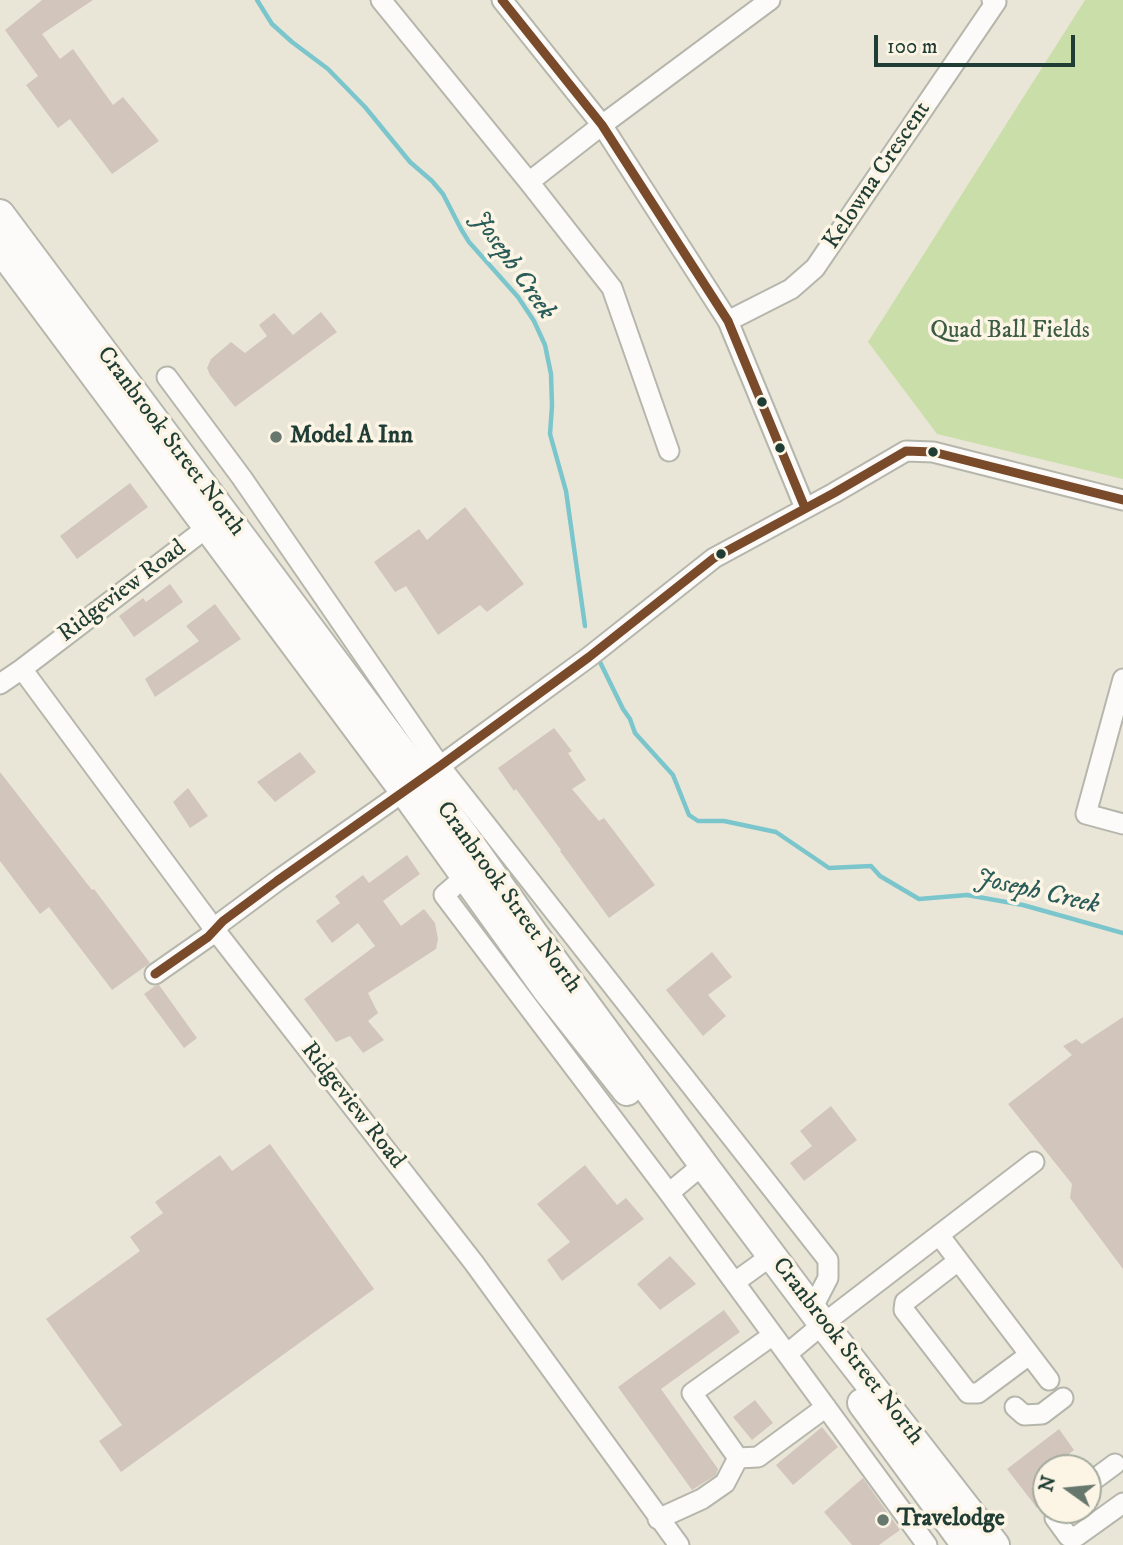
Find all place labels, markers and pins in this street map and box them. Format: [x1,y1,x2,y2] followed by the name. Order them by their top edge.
[755,395,769,409] unlabelled marker
[290,423,413,451] place label: Model A Inn
[268,429,284,445] marker: Model A Inn
[773,441,787,455] unlabelled marker
[926,445,940,459] unlabelled marker
[714,547,728,561] unlabelled marker
[897,1506,1005,1534] place label: Travelodge
[875,1512,891,1528] marker: Travelodge

